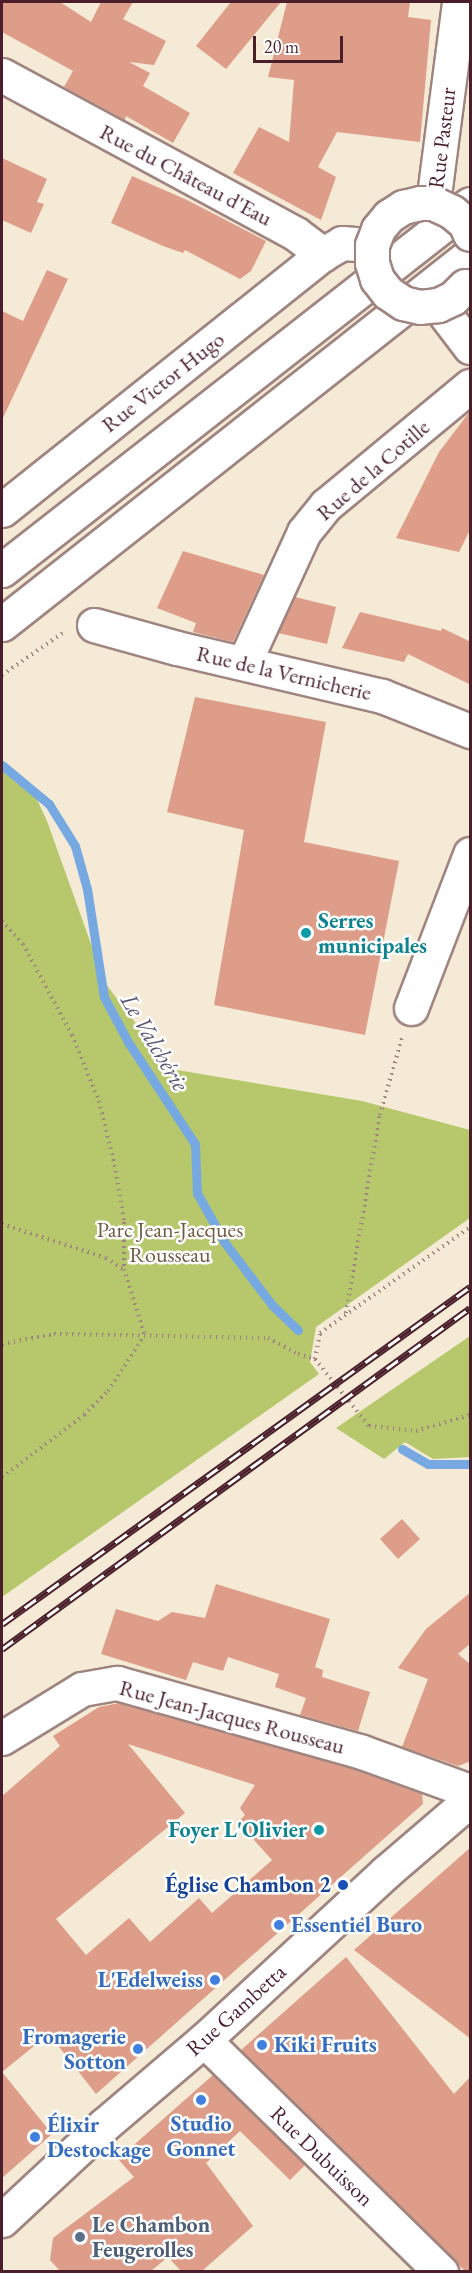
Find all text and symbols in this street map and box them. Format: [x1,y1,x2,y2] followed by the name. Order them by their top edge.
[256,24,346,62] scale bar
[264,35,299,58] text: 20 m
[423,86,461,190] street label: Rue Pasteur
[95,118,277,232] street label: Rue du Château d'Eau
[96,326,230,438] street label: Rue Victor Hugo
[311,414,435,526] street label: Rue de la Cotille
[194,640,374,706] street label: Rue de la Vernicherie
[318,907,427,958] place label: Serres municipales
[299,926,313,940] marker: Serres municipales
[115,988,195,1096] water label: Le Valchérie
[97,1216,243,1268] park label: Parc Jean-Jacques Rousseau
[117,1674,347,1760] street label: Rue Jean-Jacques Rousseau
[168,1817,307,1843] place label: Foyer L'Olivier
[312,1823,326,1837] marker: Foyer L'Olivier
[165,1872,331,1898] place label: Église Chambon 2
[336,1878,350,1892] marker: Église Chambon 2
[291,1912,422,1938] place label: Essentiel Buro
[272,1918,286,1932] marker: Essentiel Buro
[181,1958,291,2062] street label: Rue Gambetta
[98,1967,203,1993] place label: L'Edelweiss
[208,1973,222,1987] marker: L'Edelweiss
[22,2023,126,2074] place label: Fromagerie Sotton
[274,2032,377,2058] place label: Kiki Fruits
[255,2038,269,2052] marker: Kiki Fruits
[131,2042,145,2056] marker: Fromagerie Sotton
[194,2093,208,2107] marker: Studio Gonnet
[265,2100,379,2212] street label: Rue Dubuisson
[166,2110,236,2162] place label: Studio Gonnet
[47,2111,151,2162] place label: Élixir Destockage
[28,2130,42,2144] marker: Élixir Destockage
[92,2211,210,2262] place label: Le Chambon Feugerolles
[73,2230,87,2244] marker: Le Chambon Feugerolles

